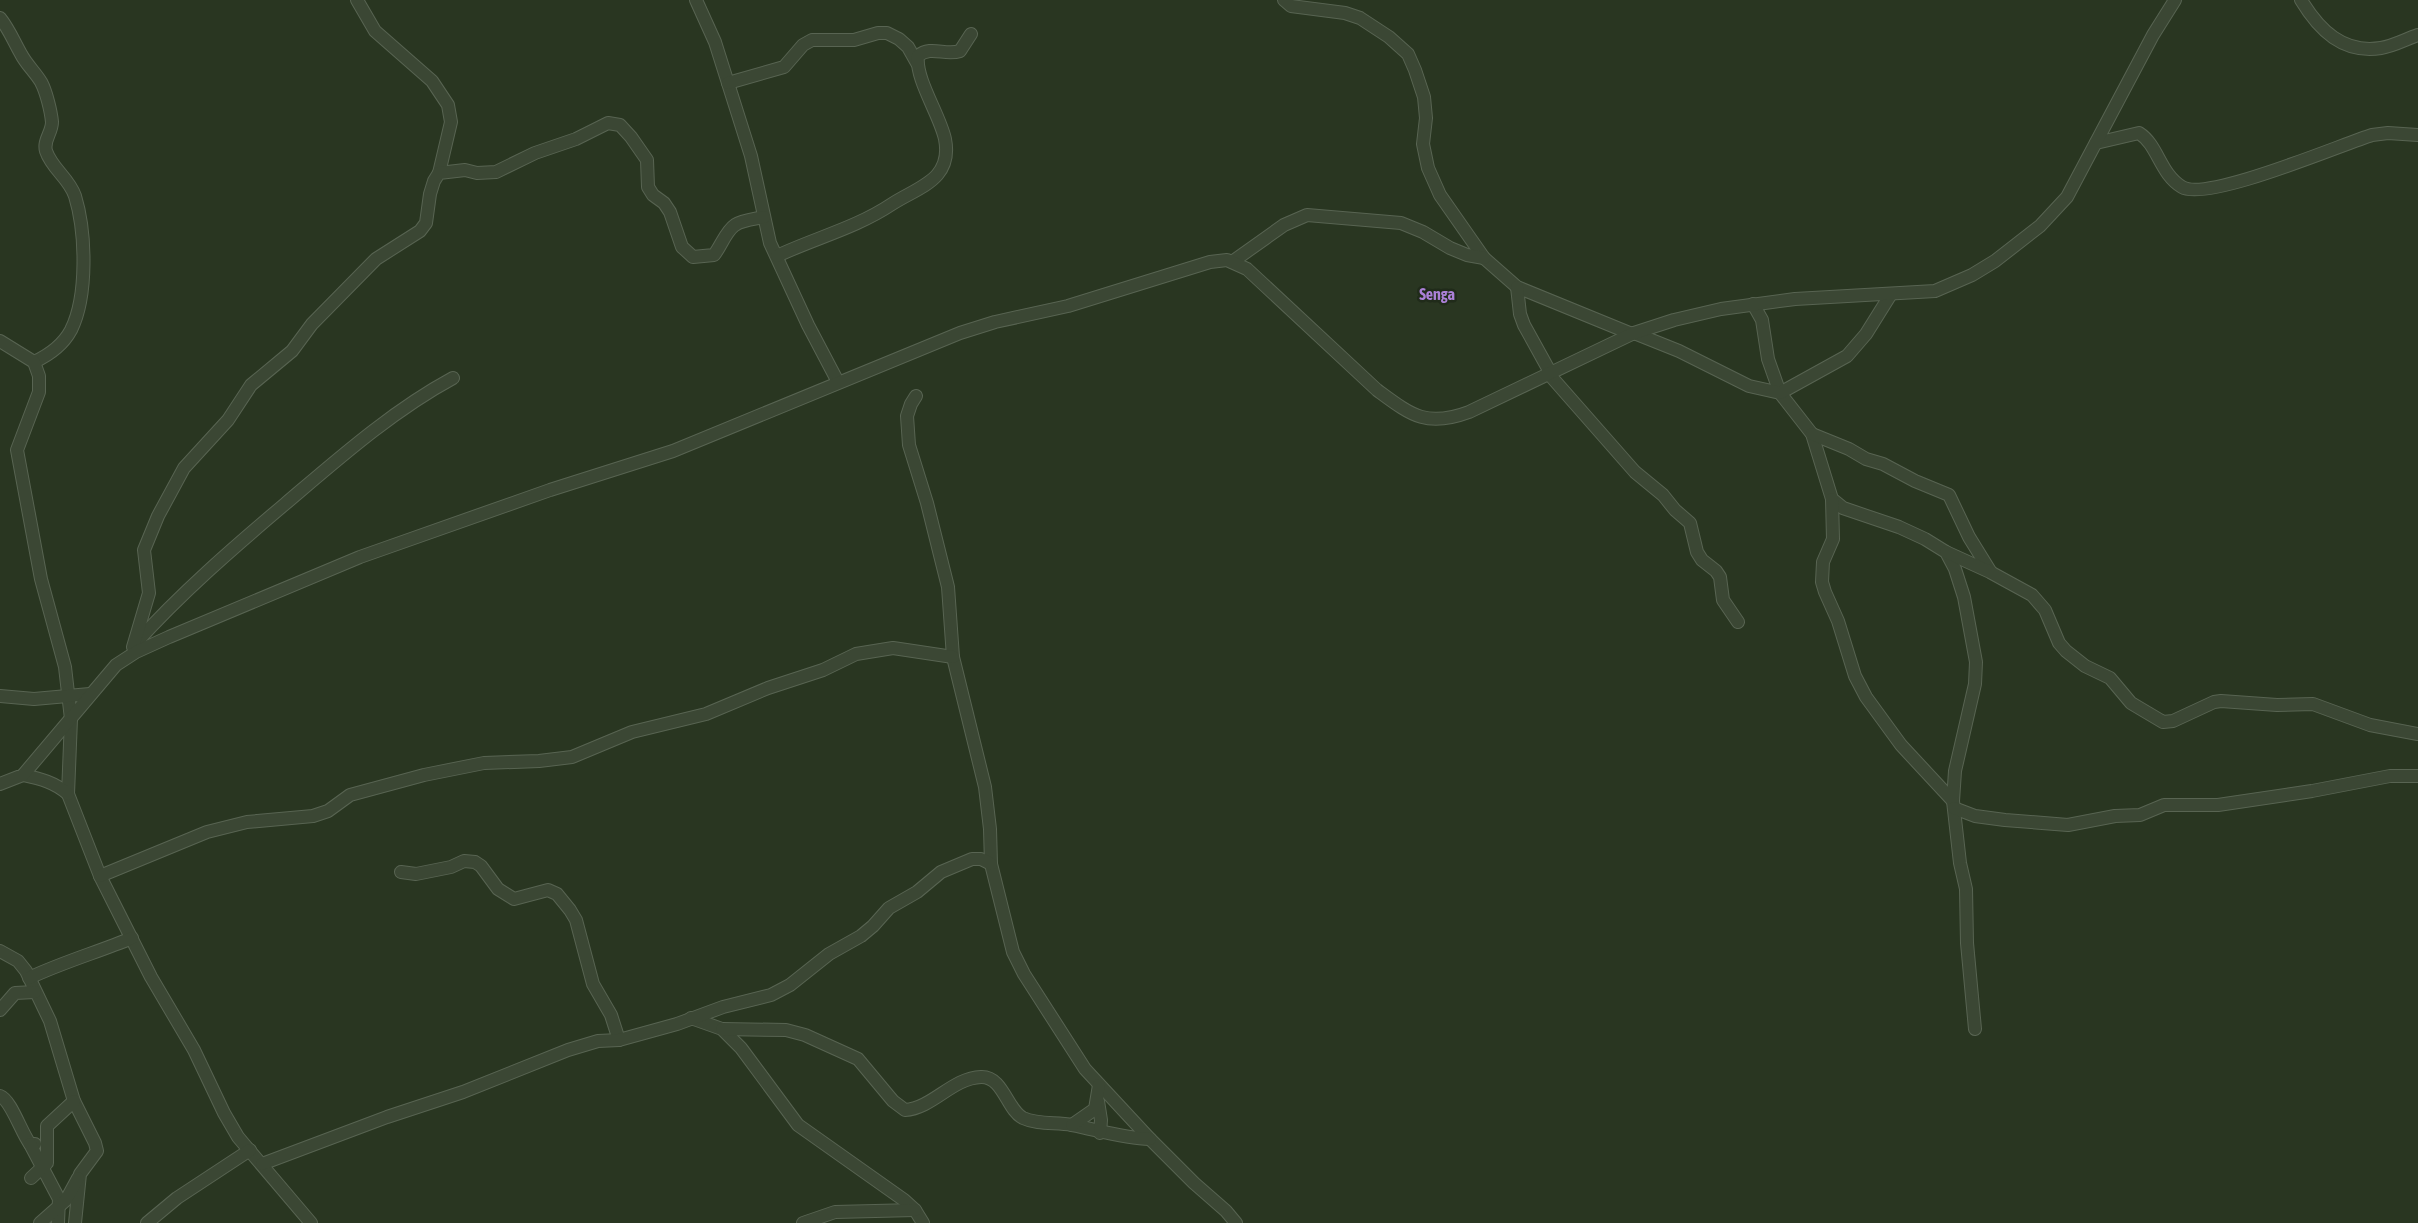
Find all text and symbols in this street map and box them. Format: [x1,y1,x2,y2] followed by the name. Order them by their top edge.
[1419,285,1455,303] district label: Senga

